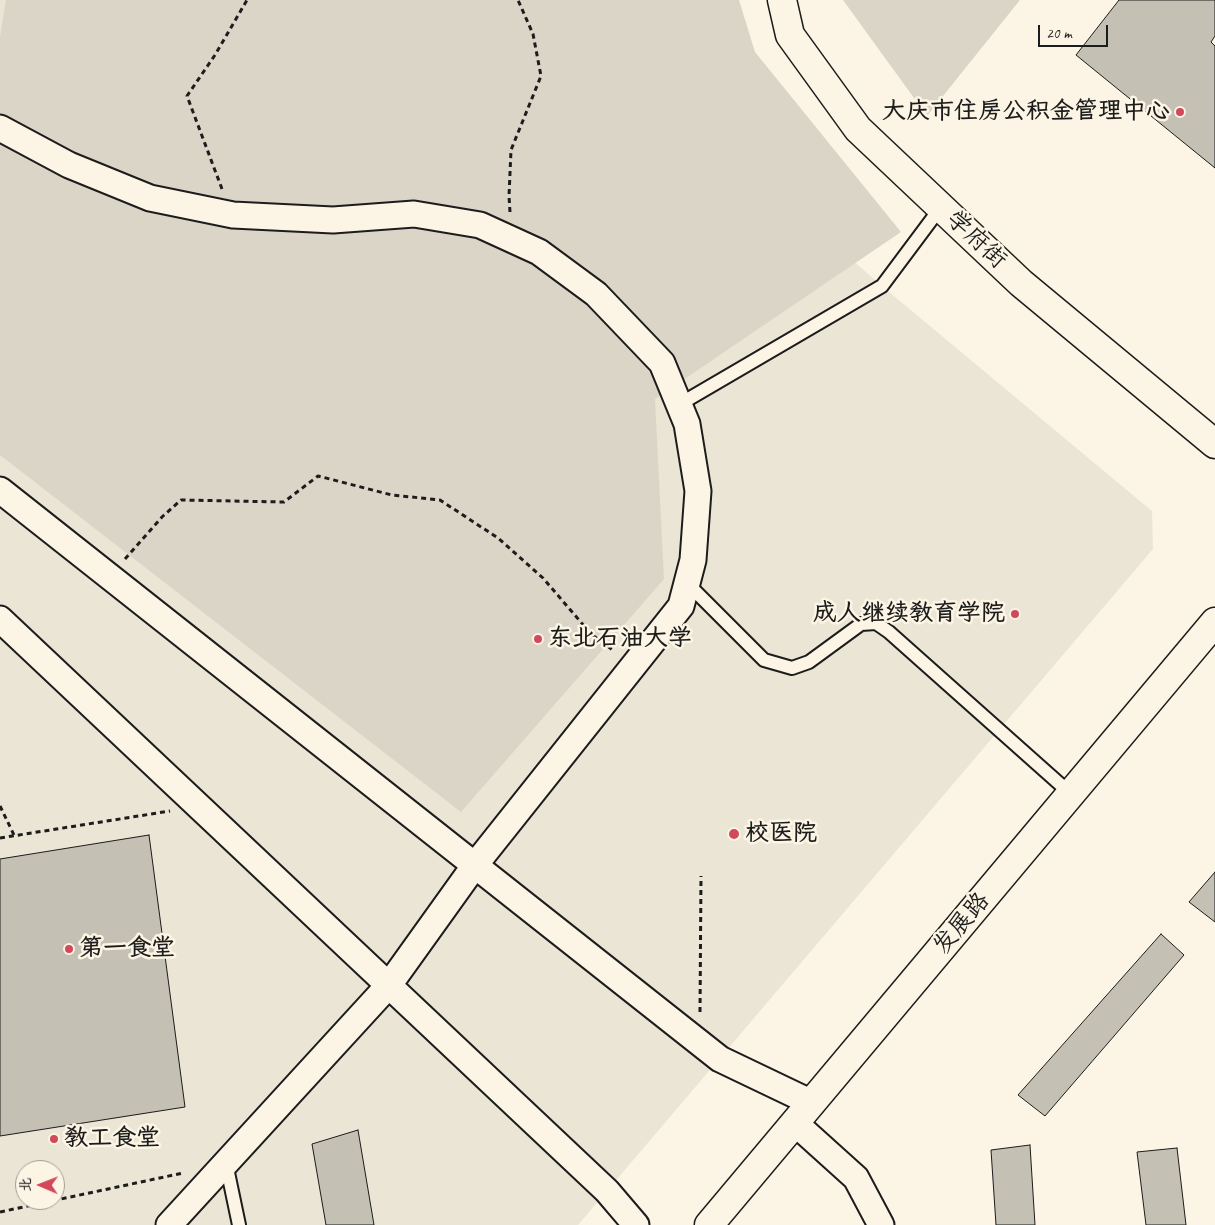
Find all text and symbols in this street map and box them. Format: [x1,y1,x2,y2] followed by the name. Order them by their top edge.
[1040,15,1110,47] scale bar
[1046,24,1072,43] text: 20 m
[882,98,1170,126] place label: 大庆市住房公积金管理中心
[1174,106,1186,118] marker: 大庆市住房公积金管理中心
[940,205,1012,275] street label: 学府街
[813,600,1005,628] place label: 成人继续教育学院
[1009,608,1021,620] marker: 成人继续教育学院
[548,625,692,653] place label: 东北石油大学
[532,633,544,645] marker: 东北石油大学
[745,820,817,848] place label: 校医院
[727,827,741,841] marker: 校医院
[928,887,996,961] street label: 发展路
[79,935,175,963] place label: 第一食堂
[63,943,75,955] marker: 第一食堂
[64,1125,160,1153] place label: 教工食堂
[48,1133,60,1145] marker: 教工食堂
[15,1160,65,1210] north arrow
[17,1178,34,1192] text: 北

